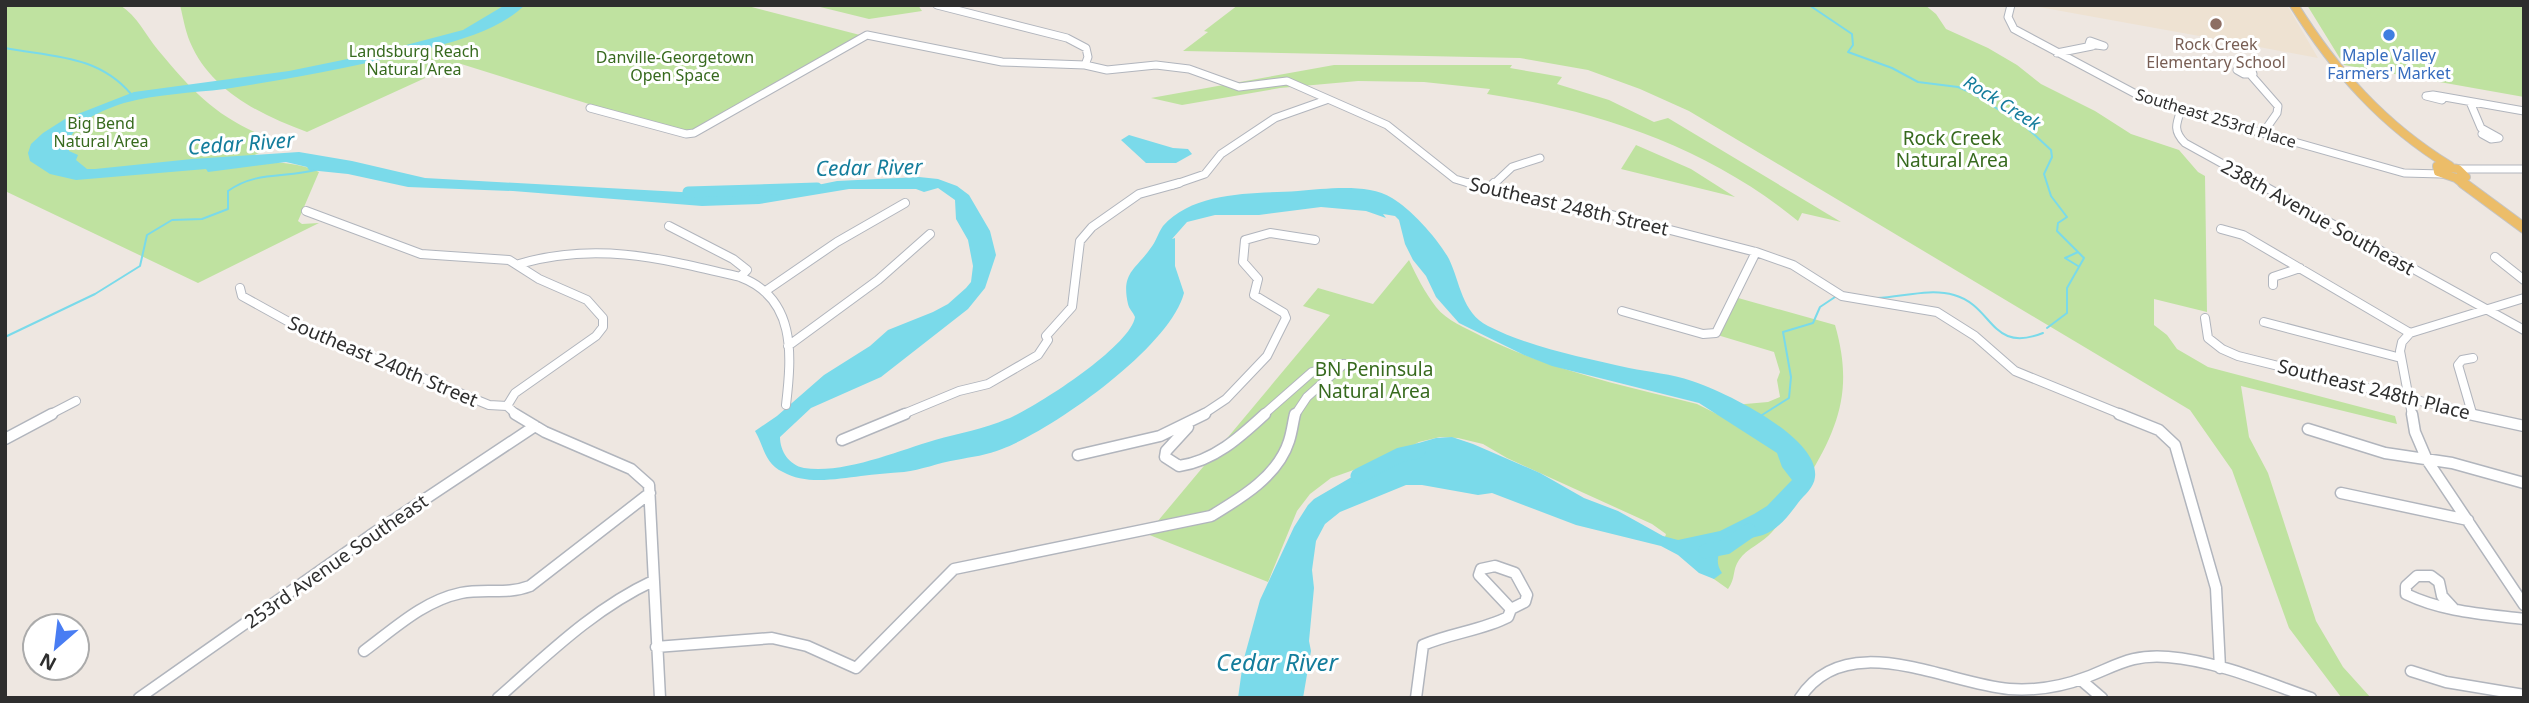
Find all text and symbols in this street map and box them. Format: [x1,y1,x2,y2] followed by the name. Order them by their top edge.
[2208,16,2224,32] marker: Rock Creek Elementary School
[2381,27,2397,43] marker: Maple Valley Farmers' Market
[2146,33,2286,73] place label: Rock Creek Elementary School
[349,40,479,80] park label: Landsburg Reach Natural Area
[2327,44,2451,84] place label: Maple Valley Farmers' Market
[596,46,754,86] park label: Danville-Georgetown Open Space
[1960,69,2046,136] water label: Rock Creek
[2133,83,2299,153] street label: Southeast 253rd Place
[54,112,148,152] park label: Big Bend Natural Area
[187,125,297,161] water label: Cedar River
[1896,125,2008,173] park label: Rock Creek Natural Area
[815,152,924,182] water label: Cedar River
[2217,153,2419,281] street label: 238th Avenue Southeast
[1467,170,1671,242] street label: Southeast 248th Street
[284,309,482,413] street label: Southeast 240th Street
[2275,352,2473,426] street label: Southeast 248th Place
[1315,356,1433,404] park label: BN Peninsula Natural Area
[239,488,433,634] street label: 253rd Avenue Southeast
[21,612,91,682] north arrow
[1216,645,1339,678] water label: Cedar River
[35,647,61,677] text: N

